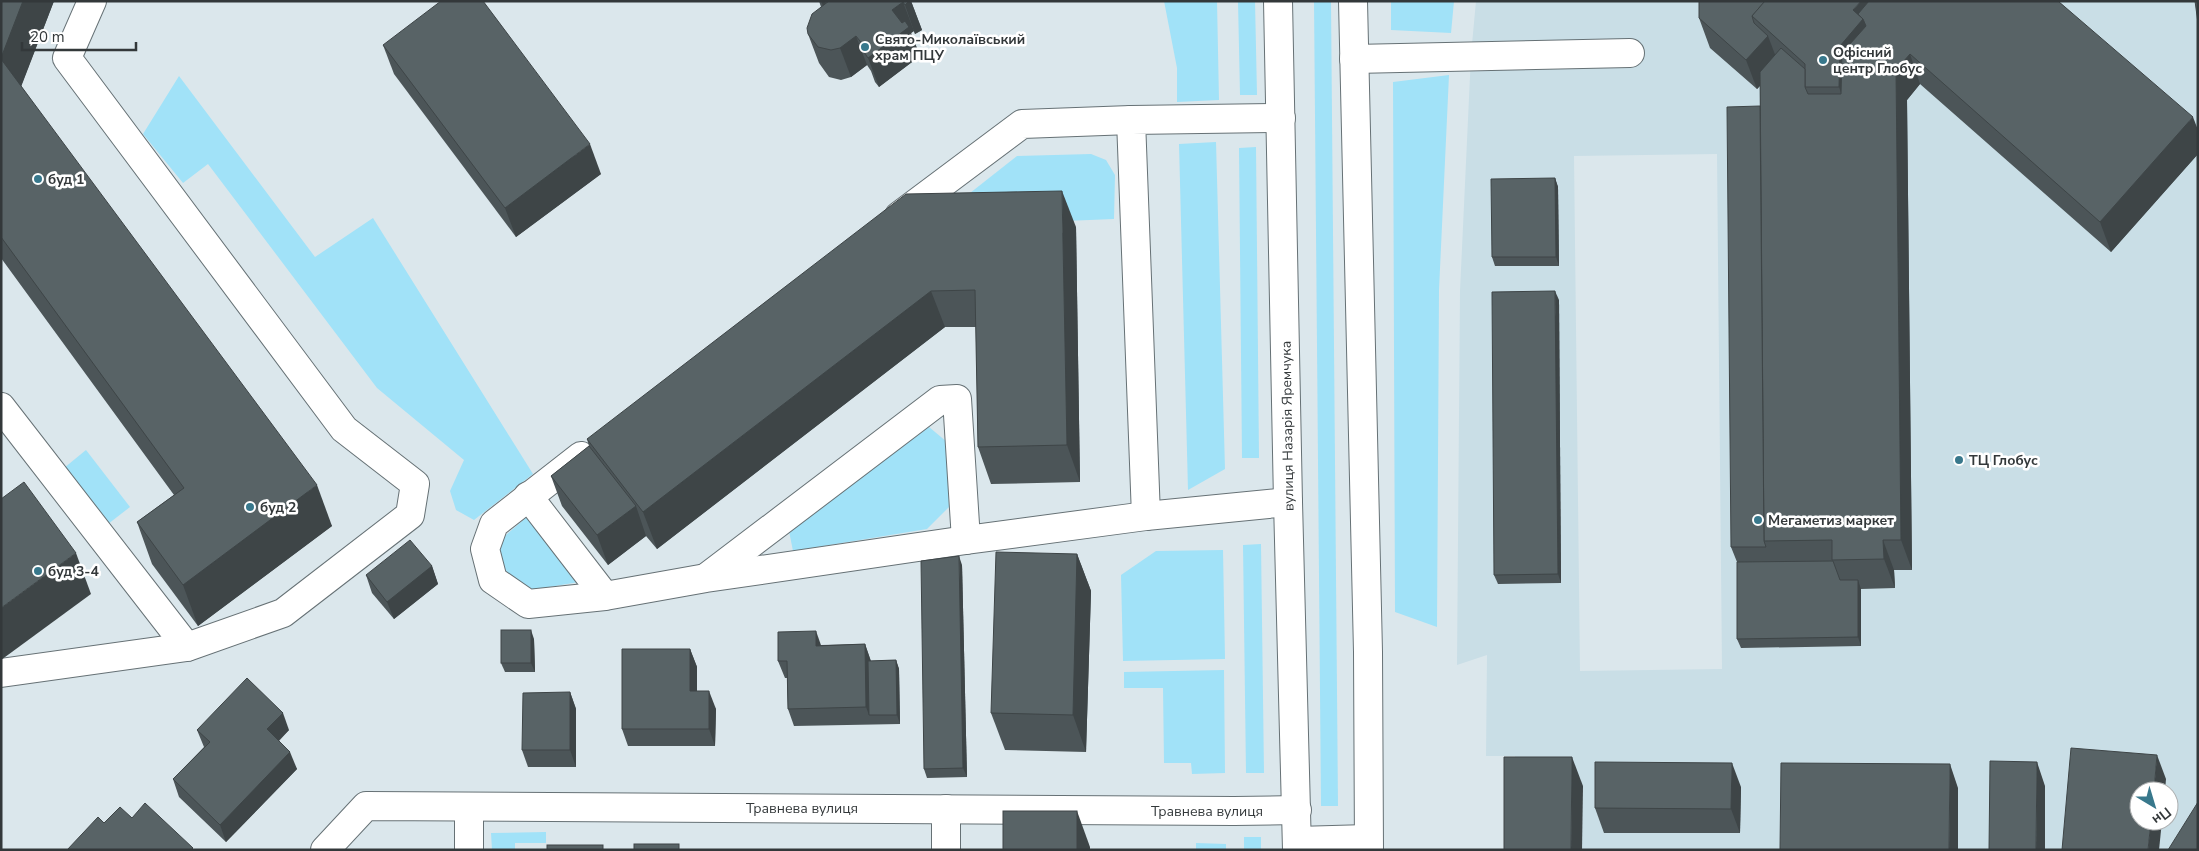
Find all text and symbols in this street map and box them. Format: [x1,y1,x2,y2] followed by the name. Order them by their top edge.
[22,20,136,52] scale bar
[30,27,65,47] text: 20 m
[875,30,1025,65] place label: Свято-Миколаївський храм ПЦУ
[859,41,871,53] marker: Свято-Миколаївський храм ПЦУ
[1833,43,1922,78] place label: Офісний центр Глобус
[1817,54,1829,66] marker: Офісний центр Глобус
[48,170,84,189] place label: буд 1
[32,173,44,185] marker: буд 1
[1277,341,1298,511] street label: вулиця Назарія Яремчука
[1969,451,2038,470] place label: ТЦ Глобус
[1953,454,1965,466] marker: ТЦ Глобус
[260,498,296,517] place label: буд 2
[244,501,256,513] marker: буд 2
[1768,511,1894,530] place label: Мегаметиз маркет
[1752,514,1764,526] marker: Мегаметиз маркет
[48,562,99,581] place label: буд 3-4
[32,565,44,577] marker: буд 3-4
[2129,781,2179,831] north arrow
[746,799,858,818] street label: Травнева вулиця
[1151,802,1263,821] street label: Травнева вулиця
[2148,802,2175,829] text: Пн

